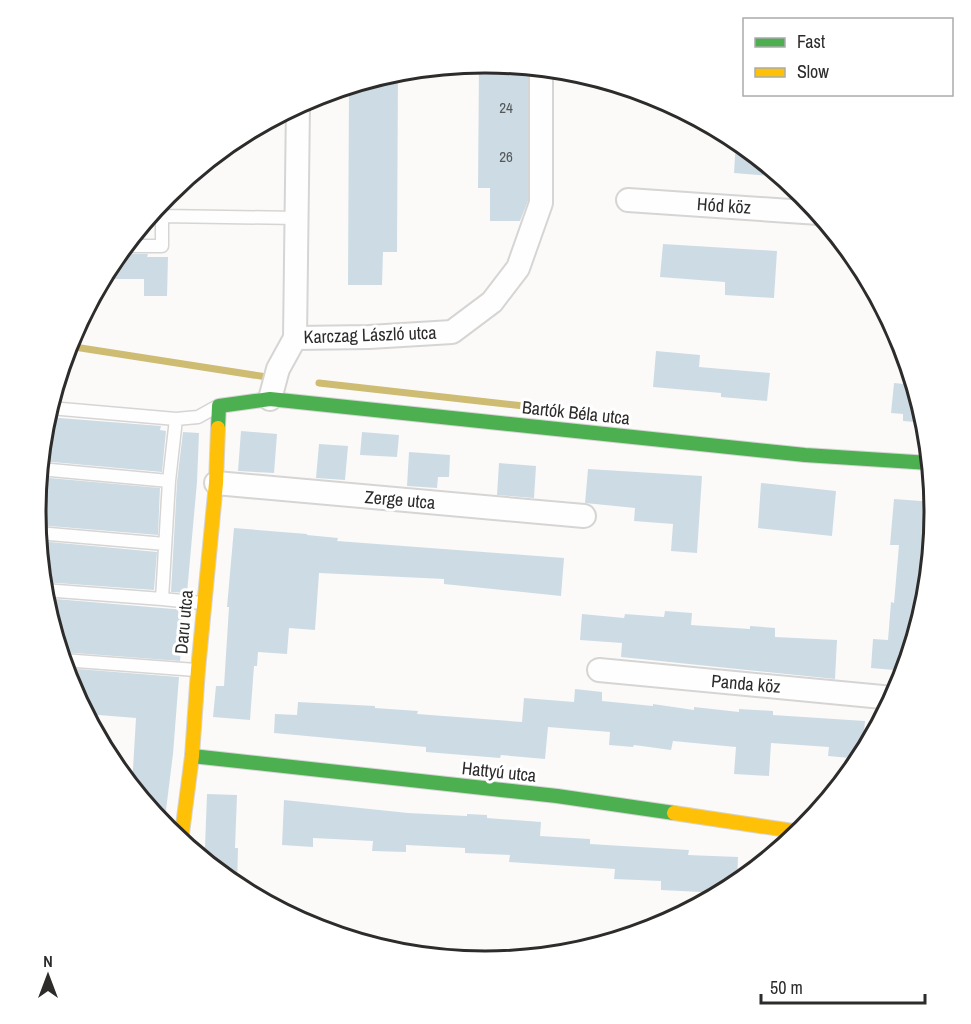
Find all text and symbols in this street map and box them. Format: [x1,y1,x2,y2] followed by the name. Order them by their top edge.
[743,18,953,96] legend
[797,29,825,54] text: Fast
[797,59,829,84] text: Slow
[499,97,513,118] house number: 24
[499,146,513,167] house number: 26
[696,191,752,220] street label: Hód köz
[303,320,437,349] street label: Karczag László utca
[521,394,631,431] street label: Bartók Béla utca
[364,484,436,515] street label: Zerge utca
[168,589,199,655] street label: Daru utca
[710,668,782,699] street label: Panda köz
[461,755,537,788] street label: Hattyú utca
[18,946,78,1006] north arrow
[43,950,53,972] text: N
[761,967,924,1005] scale bar
[770,975,803,1000] text: 50 m

